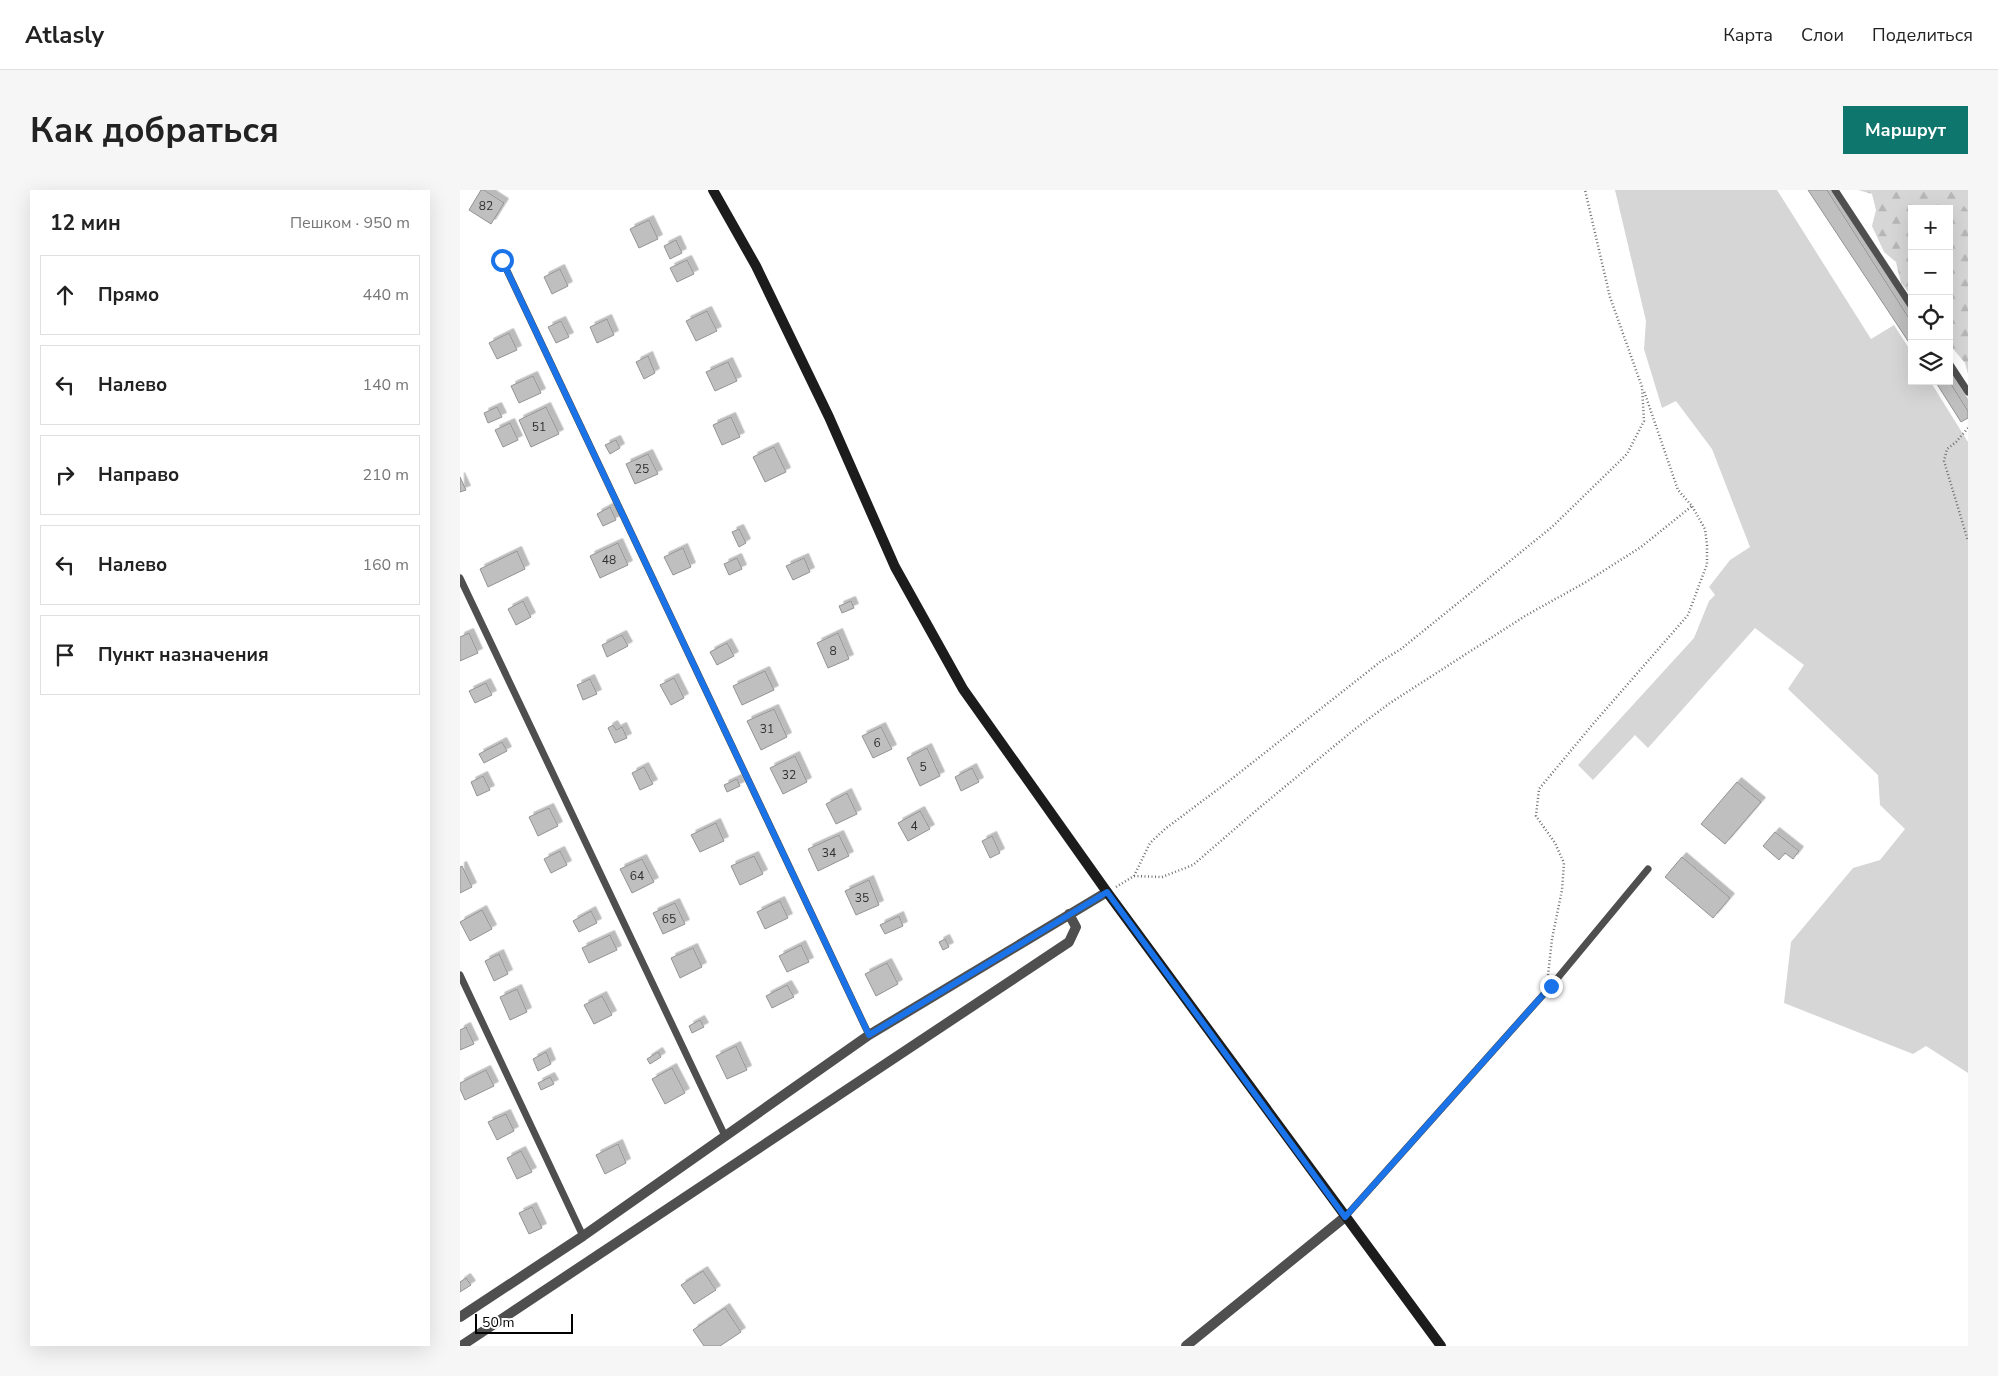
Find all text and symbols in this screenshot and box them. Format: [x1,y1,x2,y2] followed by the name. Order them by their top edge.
[25,19,104,51] text: Atlasly
[1723,23,1773,47] text: Карта
[1801,23,1844,47] text: Слои
[1872,23,1973,47] text: Поделиться
[1843,106,1968,154] button: Маршрут
[30,107,279,154] text: Как добраться
[479,198,493,214] house number: 82
[1908,205,1953,385] map controls
[1908,205,1953,250] button: +
[50,209,121,237] text: 12 мин
[290,212,410,234] text: Пешком · 950 m
[491,249,514,272] route start
[1908,250,1953,295] button: −
[51,281,79,309] icon: ahead
[98,282,159,308] text: Прямо
[362,284,409,306] text: 440 m
[1908,295,1953,340] button: locate
[1908,340,1953,385] button: layers
[51,371,79,399] icon: left
[98,372,167,398] text: Налево
[362,374,409,396] text: 140 m
[532,419,546,435] house number: 51
[51,461,79,489] icon: right
[635,461,649,477] house number: 25
[98,462,179,488] text: Направо
[362,464,409,486] text: 210 m
[51,551,79,579] icon: left
[98,552,167,578] text: Налево
[602,552,616,568] house number: 48
[362,554,409,576] text: 160 m
[51,641,79,669] icon: arrive
[98,642,269,668] text: Пункт назначения
[829,643,837,659] house number: 8
[760,721,774,737] house number: 31
[873,735,881,751] house number: 6
[919,759,927,775] house number: 5
[782,767,796,783] house number: 32
[910,818,918,834] house number: 4
[822,845,836,861] house number: 34
[630,868,644,884] house number: 64
[855,890,869,906] house number: 35
[662,911,676,927] house number: 65
[1540,975,1563,998] route end
[475,1311,572,1334] scale bar
[482,1313,514,1332] text: 50 m

